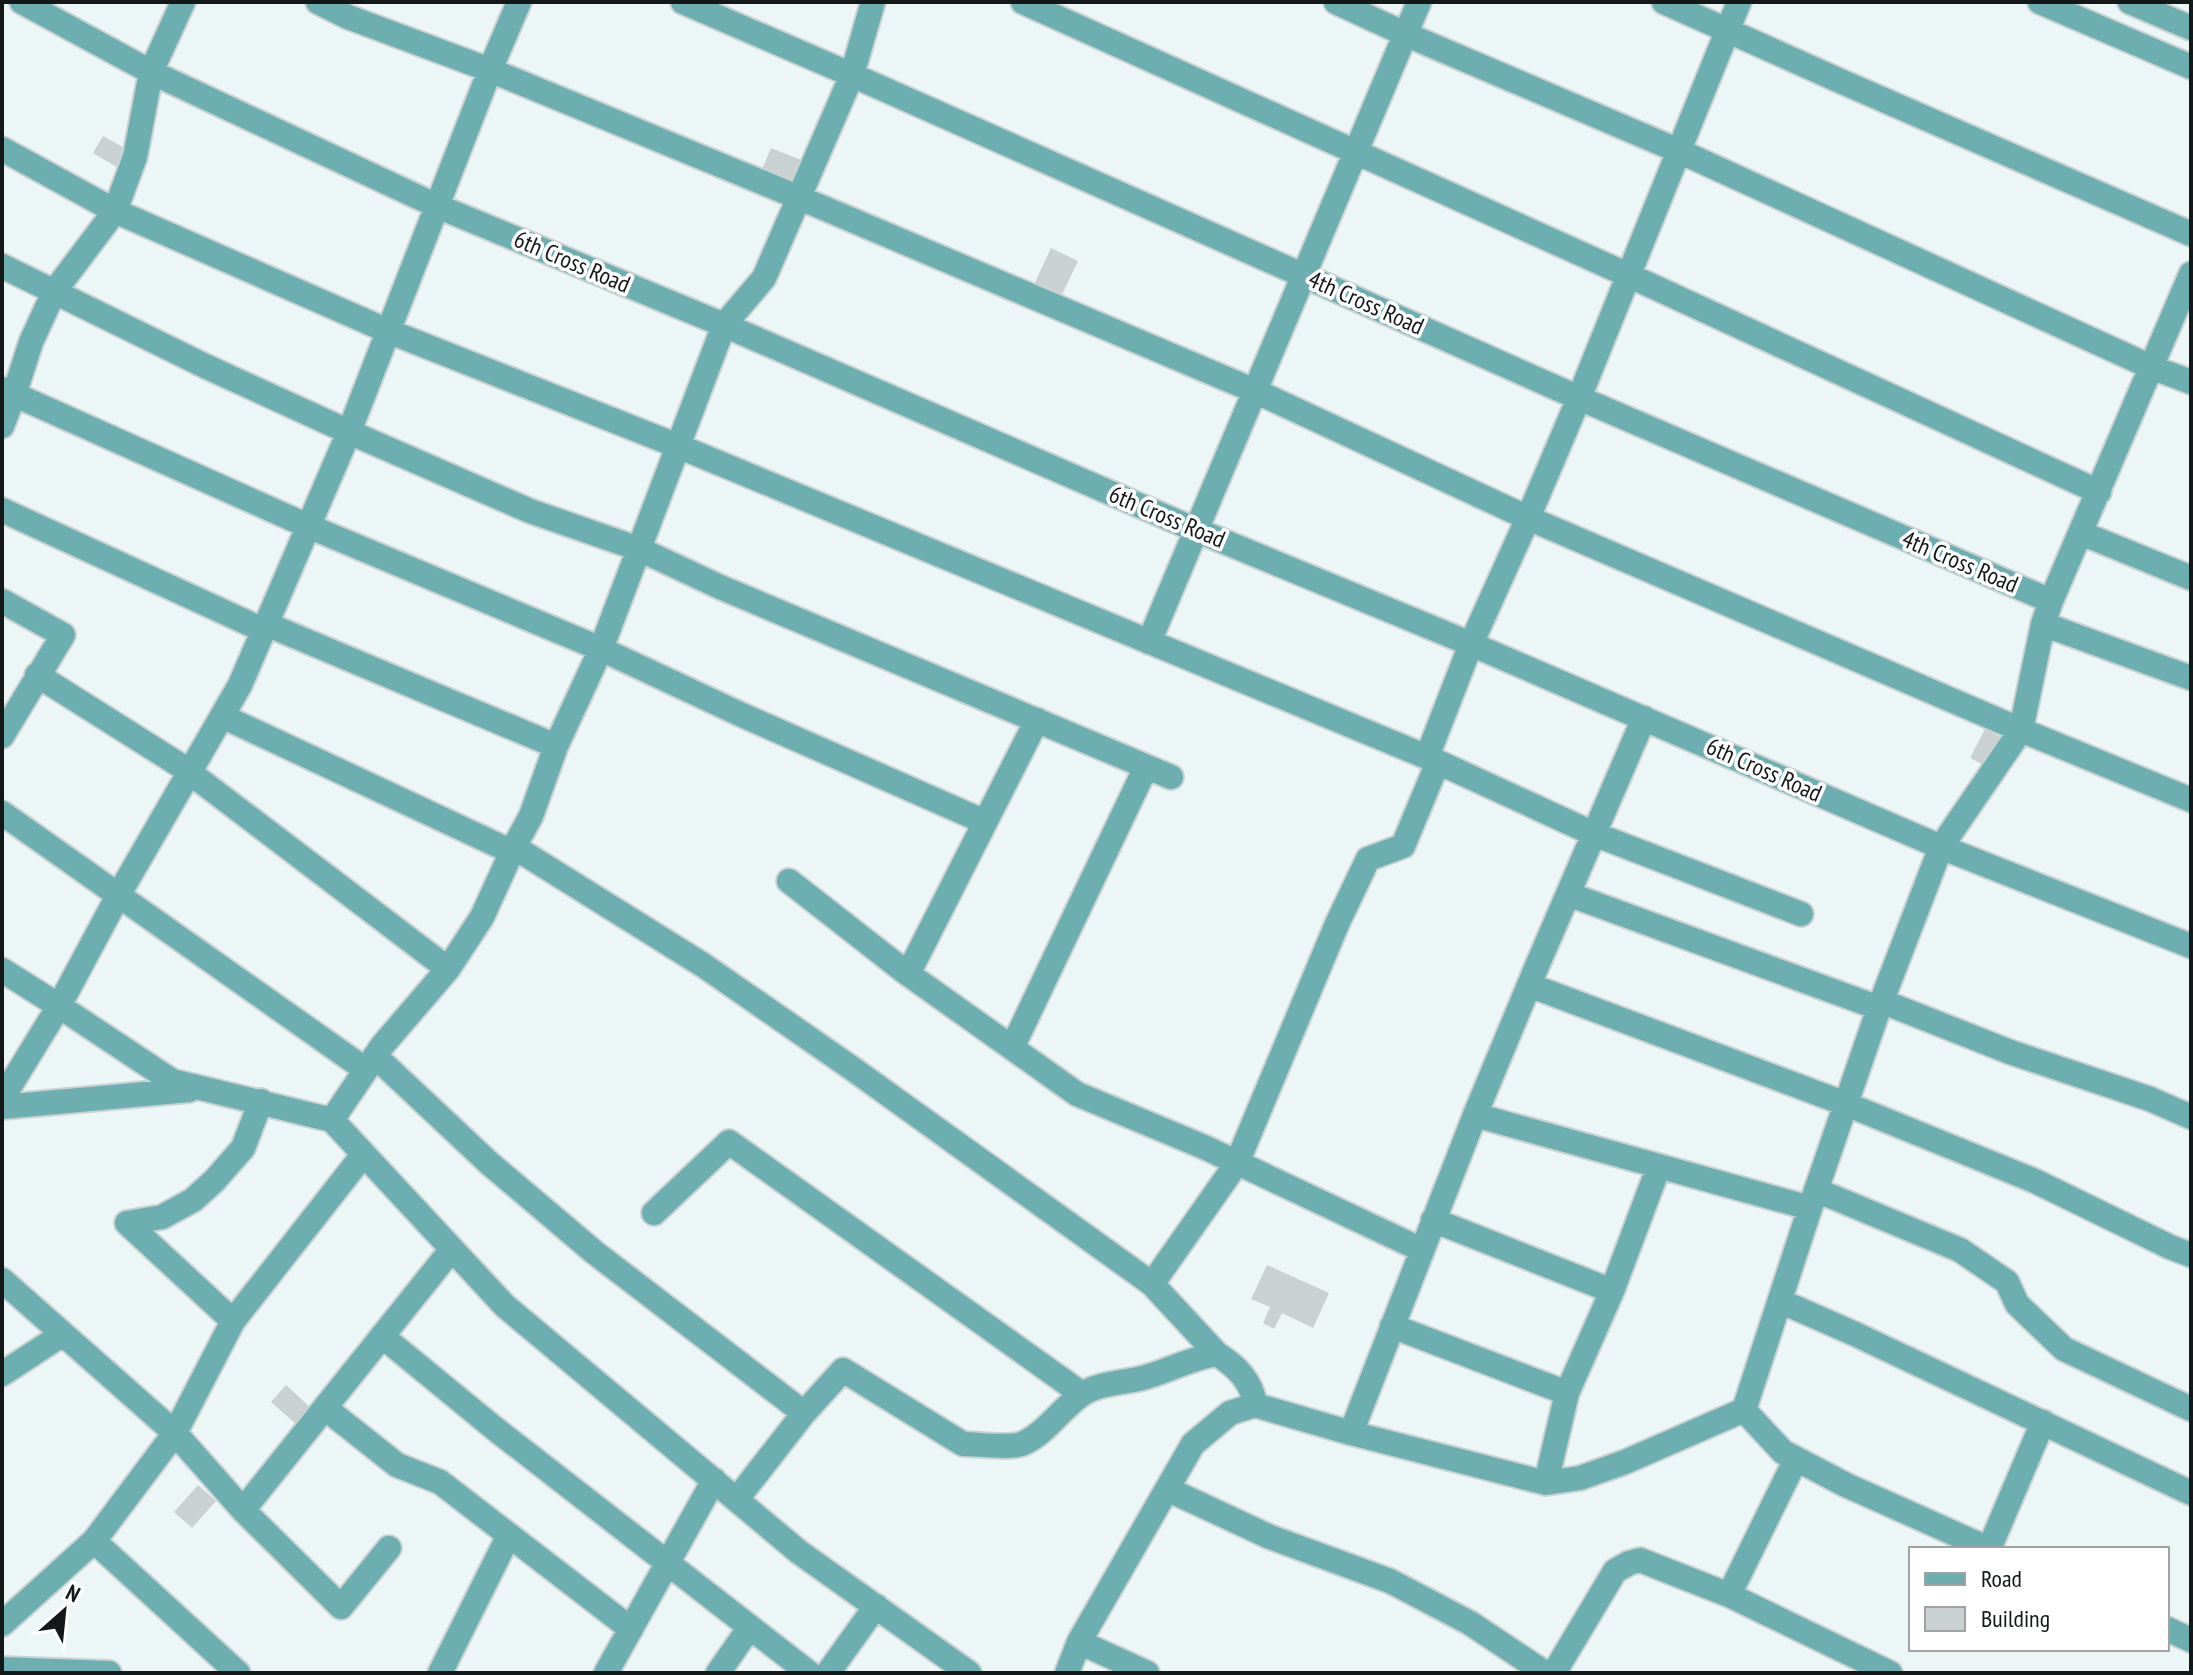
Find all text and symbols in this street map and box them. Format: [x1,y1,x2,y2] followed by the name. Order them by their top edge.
[510,223,635,300] street label: 6th Cross Road
[1304,263,1429,342] street label: 4th Cross Road
[1105,478,1230,555] street label: 6th Cross Road
[1898,523,2023,600] street label: 4th Cross Road
[1702,730,1827,809] street label: 6th Cross Road
[1909,1547,2169,1651] legend
[1981,1563,2022,1594] text: Road
[24,1571,104,1651] north arrow
[61,1578,85,1608] text: N
[1981,1603,2050,1634] text: Building

